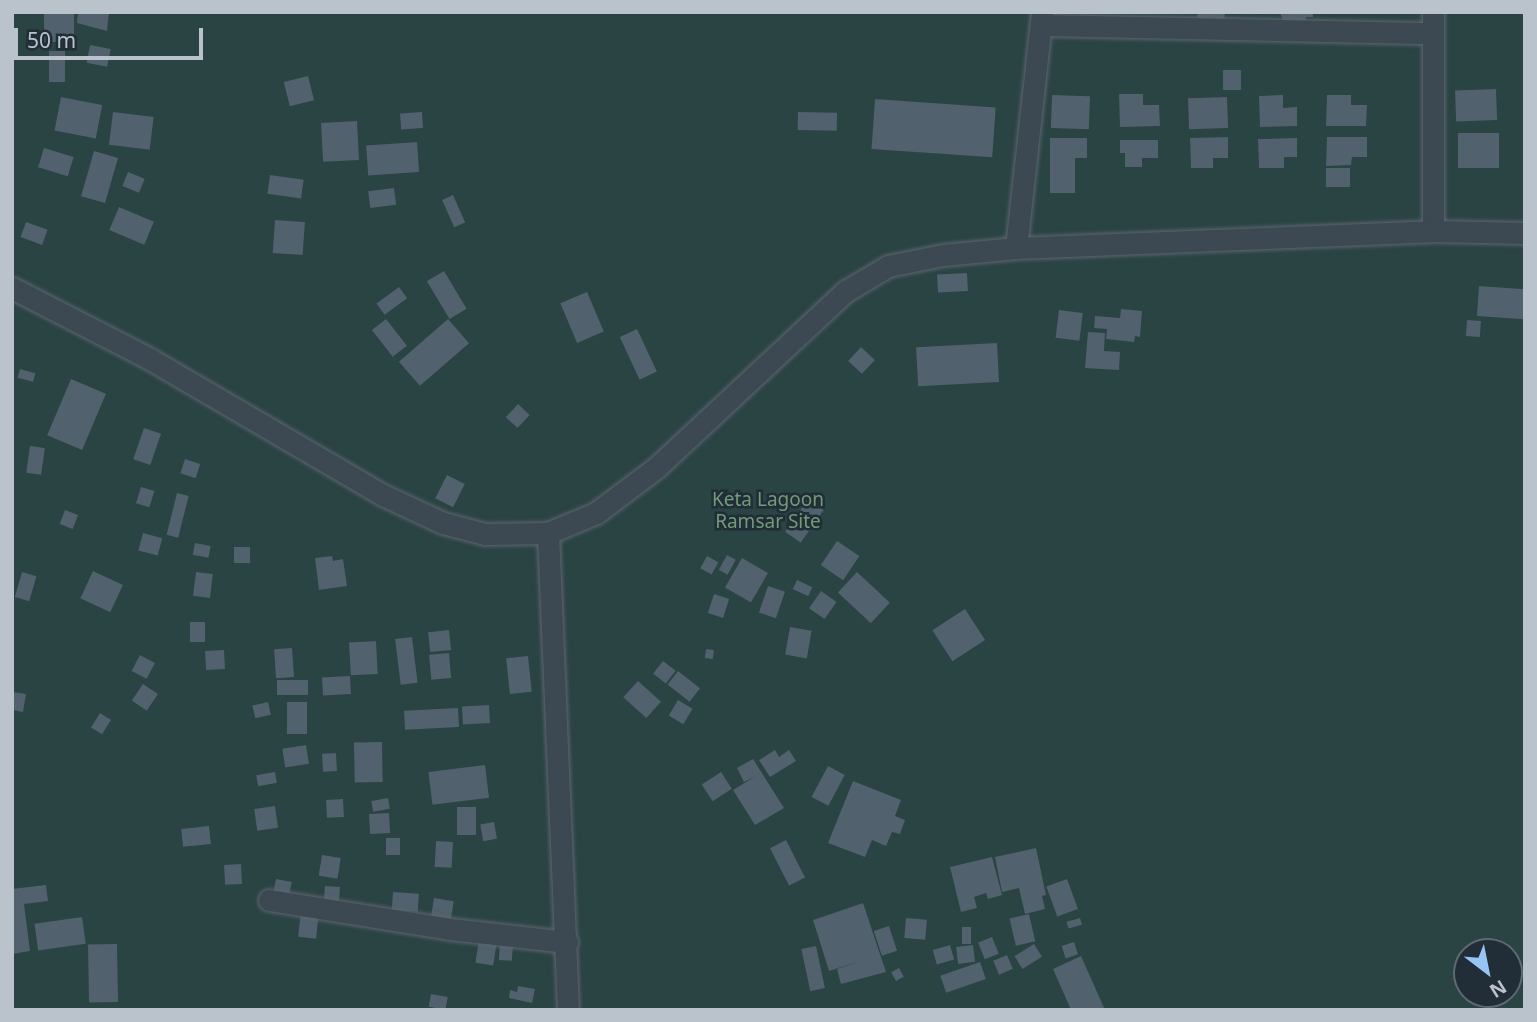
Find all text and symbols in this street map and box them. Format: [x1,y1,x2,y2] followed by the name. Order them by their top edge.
[18,14,206,58] scale bar
[27,26,76,54] text: 50 m
[712,489,824,533] park label: Keta Lagoon Ramsar Site
[1453,938,1523,1008] north arrow
[1485,974,1512,1004] text: N

